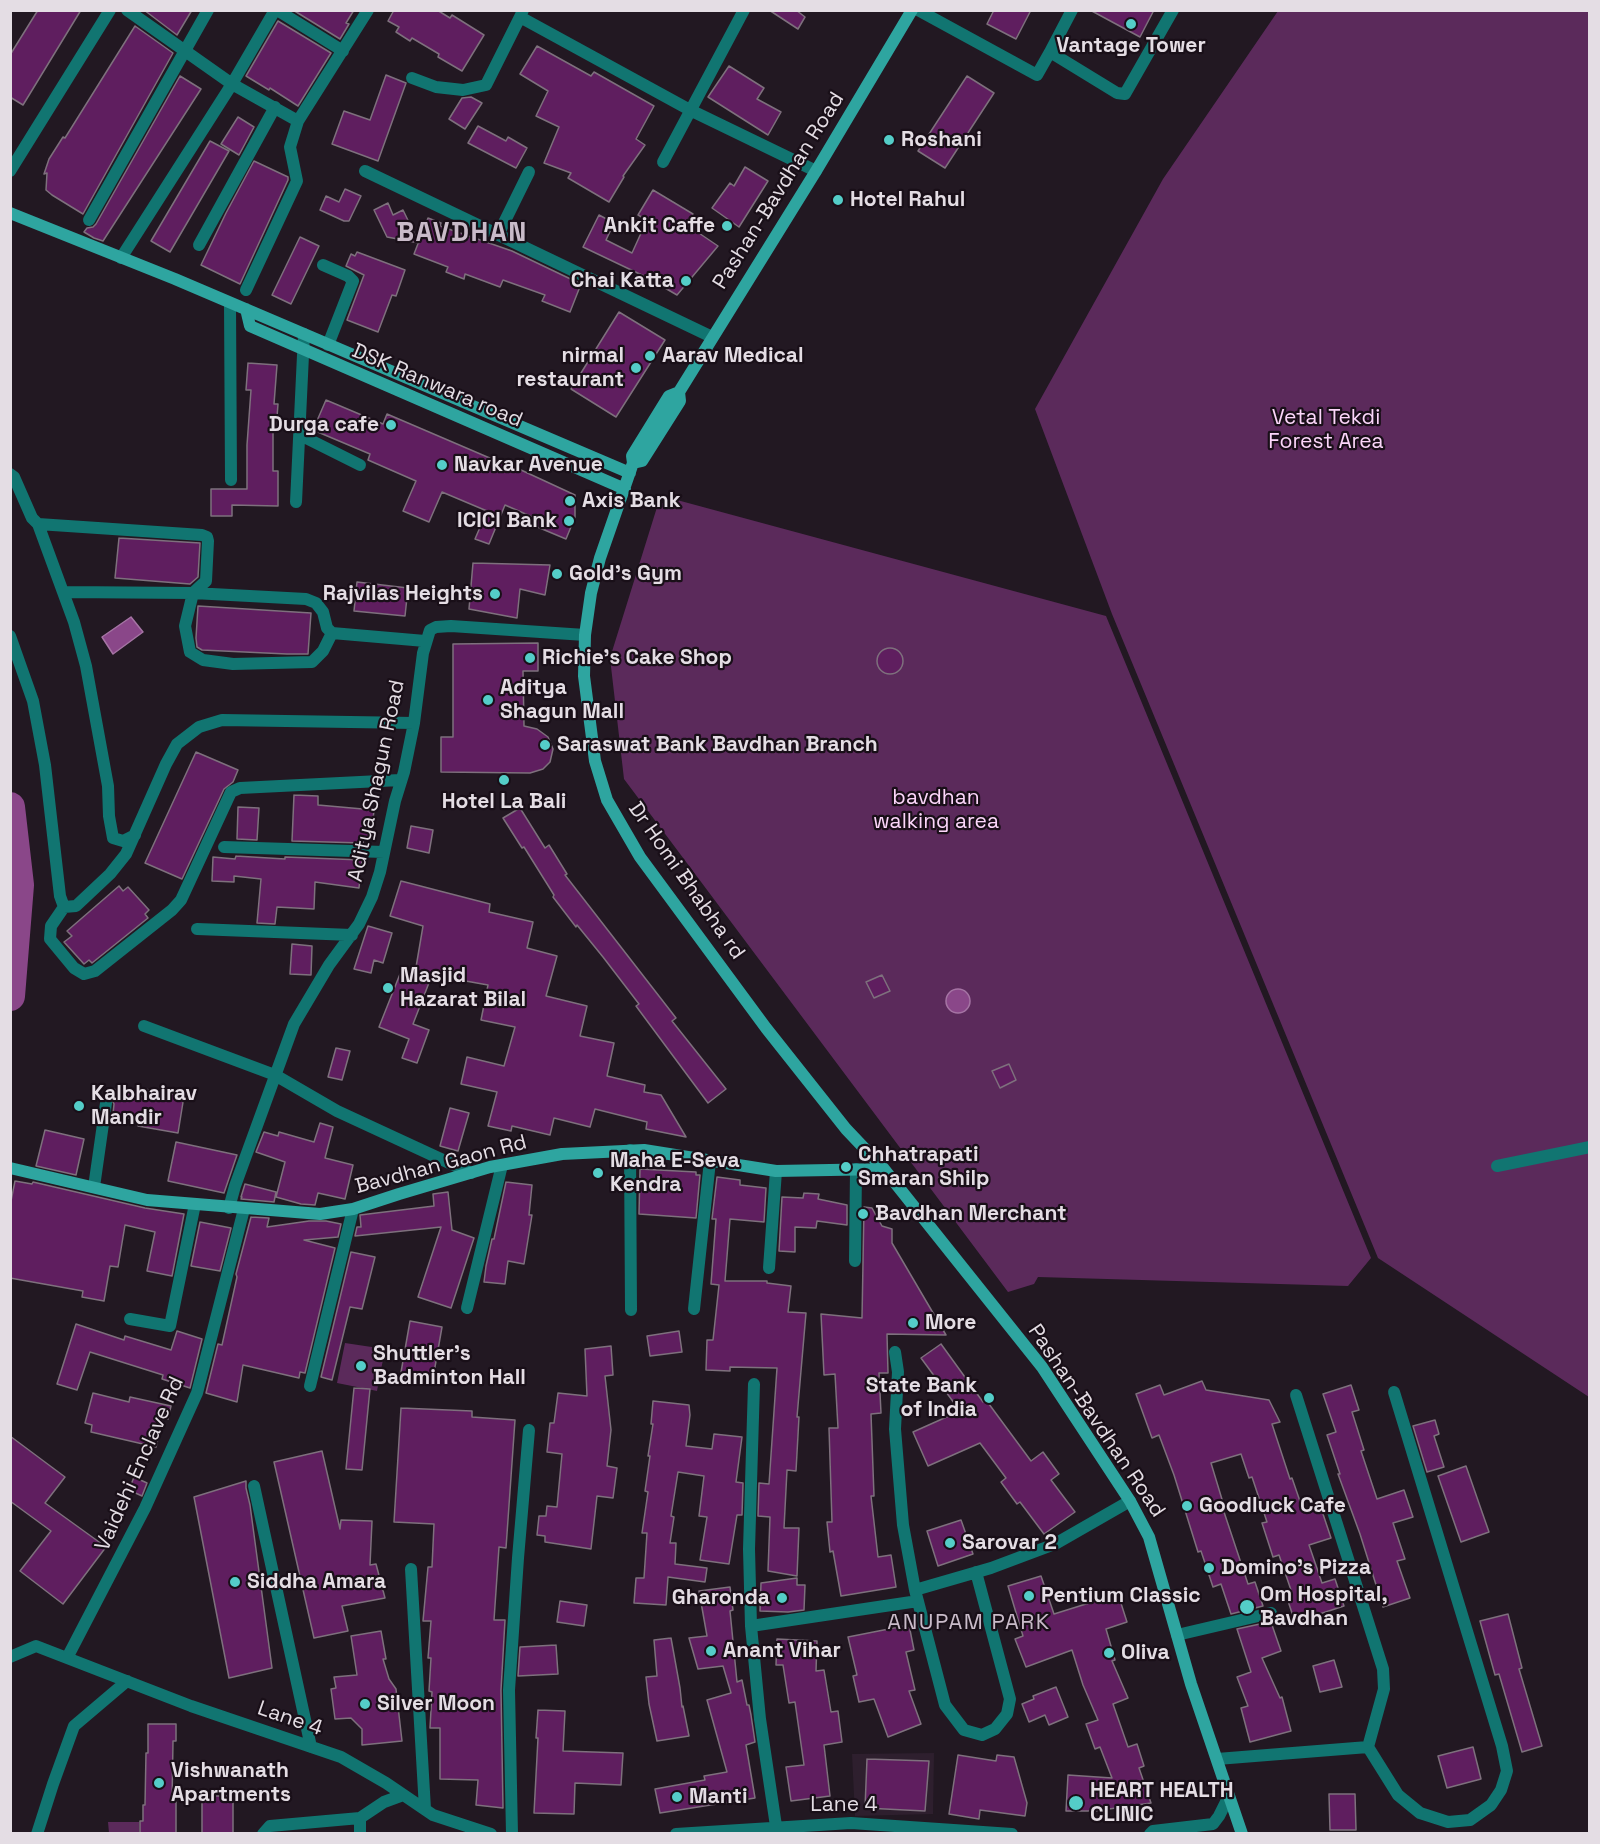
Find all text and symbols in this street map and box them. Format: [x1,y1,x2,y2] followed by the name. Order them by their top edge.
[1124,17,1138,31] marker: Vantage Tower
[1056,33,1206,59] place label: Vantage Tower
[708,88,850,294] street label: Pashan-Bavdhan Road
[901,127,982,153] place label: Roshani
[882,133,896,147] marker: Roshani
[850,187,965,213] place label: Hotel Rahul
[831,193,845,207] marker: Hotel Rahul
[604,213,715,239] place label: Ankit Caffe
[396,218,528,250] district label: BAVDHAN
[720,219,734,233] marker: Ankit Caffe
[571,268,674,294] place label: Chai Katta
[679,274,693,288] marker: Chai Katta
[348,339,526,433] street label: DSK Ranwara road
[516,343,624,393] place label: nirmal restaurant
[662,343,804,369] place label: Aarav Medical
[643,349,657,363] marker: Aarav Medical
[629,361,643,375] marker: nirmal restaurant
[1268,405,1384,455] park label: Vetal Tekdi Forest Area
[269,412,379,438] place label: Durga cafe
[384,418,398,432] marker: Durga cafe
[454,452,603,478] place label: Navkar Avenue
[435,458,449,472] marker: Navkar Avenue
[582,488,681,514] place label: Axis Bank
[563,494,577,508] marker: Axis Bank
[457,508,557,534] place label: ICICI Bank
[562,514,576,528] marker: ICICI Bank
[569,561,682,587] place label: Gold's Gym
[550,567,564,581] marker: Gold's Gym
[323,581,483,607] place label: Rajvilas Heights
[488,587,502,601] marker: Rajvilas Heights
[542,645,732,671] place label: Richie's Cake Shop
[523,651,537,665] marker: Richie's Cake Shop
[500,675,624,725] place label: Aditya Shagun Mall
[343,678,411,884] street label: Aditya Shagun Road
[481,693,495,707] marker: Aditya Shagun Mall
[557,732,878,758] place label: Saraswat Bank Bavdhan Branch
[538,738,552,752] marker: Saraswat Bank Bavdhan Branch
[497,773,511,787] marker: Hotel La Bali
[873,785,999,835] park label: bavdhan walking area
[442,789,566,815] place label: Hotel La Bali
[622,797,750,965] street label: Dr Homi Bhabha rd
[400,963,526,1013] place label: Masjid Hazarat Bilal
[381,981,395,995] marker: Masjid Hazarat Bilal
[91,1081,197,1131] place label: Kalbhairav Mandir
[72,1099,86,1113] marker: Kalbhairav Mandir
[352,1130,530,1200] street label: Bavdhan Gaon Rd
[858,1142,990,1192] place label: Chhatrapati Smaran Shilp
[610,1148,740,1198] place label: Maha E-Seva Kendra
[839,1160,853,1174] marker: Chhatrapati Smaran Shilp
[591,1166,605,1180] marker: Maha E-Seva Kendra
[875,1201,1067,1227] place label: Bavdhan Merchant
[856,1207,870,1221] marker: Bavdhan Merchant
[925,1310,976,1336] place label: More
[906,1316,920,1330] marker: More
[1022,1320,1170,1522] street label: Pashan-Bavdhan Road
[373,1341,526,1391] place label: Shuttler's Badminton Hall
[354,1359,368,1373] marker: Shuttler's Badminton Hall
[90,1373,190,1555] street label: Vaidehi Enclave Rd
[866,1373,977,1423] place label: State Bank of India
[982,1391,996,1405] marker: State Bank of India
[1199,1493,1346,1519] place label: Goodluck Cafe
[1180,1499,1194,1513] marker: Goodluck Cafe
[962,1530,1057,1556] place label: Sarovar 2
[943,1536,957,1550] marker: Sarovar 2
[1221,1555,1371,1581] place label: Domino's Pizza
[1202,1561,1216,1575] marker: Domino's Pizza
[247,1569,386,1595] place label: Siddha Amara
[228,1575,242,1589] marker: Siddha Amara
[1260,1582,1388,1632] place label: Om Hospital, Bavdhan
[1041,1583,1201,1609] place label: Pentium Classic
[672,1585,770,1611] place label: Gharonda
[1022,1589,1036,1603] marker: Pentium Classic
[775,1591,789,1605] marker: Gharonda
[1238,1598,1256,1616] marker: Om Hospital, Bavdhan
[887,1610,1051,1636] district label: ANUPAM PARK
[723,1638,841,1664] place label: Anant Vihar
[1121,1640,1170,1666] place label: Oliva
[704,1644,718,1658] marker: Anant Vihar
[1102,1646,1116,1660] marker: Oliva
[377,1691,495,1717] place label: Silver Moon
[254,1696,326,1742] street label: Lane 4
[358,1697,372,1711] marker: Silver Moon
[171,1758,291,1808] place label: Vishwanath Apartments
[152,1776,166,1790] marker: Vishwanath Apartments
[1090,1778,1234,1828] place label: HEART HEALTH CLINIC
[689,1784,747,1810] place label: Manti
[670,1790,684,1804] marker: Manti
[810,1792,878,1818] street label: Lane 4
[1067,1794,1085,1812] marker: HEART HEALTH CLINIC

